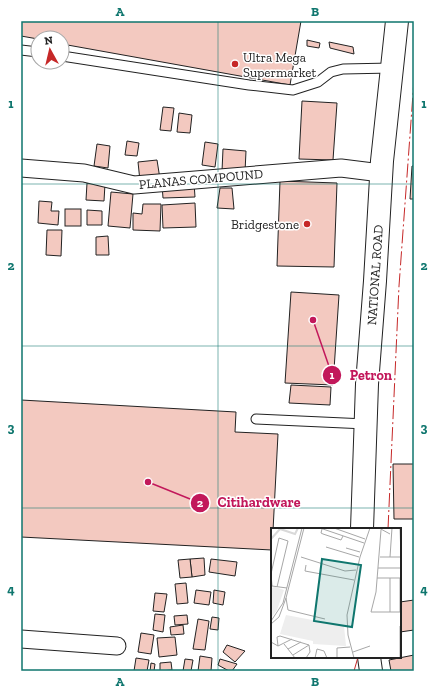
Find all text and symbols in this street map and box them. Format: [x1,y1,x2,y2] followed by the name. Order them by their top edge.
[116,4,125,19] text: A
[311,4,319,19] text: B
[30,30,70,70] north arrow
[44,33,54,48] text: N
[243,50,316,80] place label: Ultra Mega Supermarket
[230,59,240,69] marker: Ultra Mega Supermarket
[8,96,14,111] text: 1
[421,96,427,111] text: 1
[138,166,264,192] street label: PLANAS COMPOUND
[231,217,299,232] place label: Bridgestone
[302,219,312,229] marker: Bridgestone
[364,224,386,326] street label: NATIONAL ROAD
[8,258,15,273] text: 2
[421,258,428,273] text: 2
[322,362,400,388] callout: Petron
[350,367,393,384] text: Petron
[330,368,335,382] text: 1
[8,420,15,435] text: 3
[421,420,428,435] text: 3
[190,490,309,516] callout: Citihardware
[218,494,301,511] text: Citihardware
[197,496,204,510] text: 2
[271,528,401,658] inset map
[7,582,15,597] text: 4
[420,582,428,597] text: 4
[116,674,125,689] text: A
[311,674,319,689] text: B

